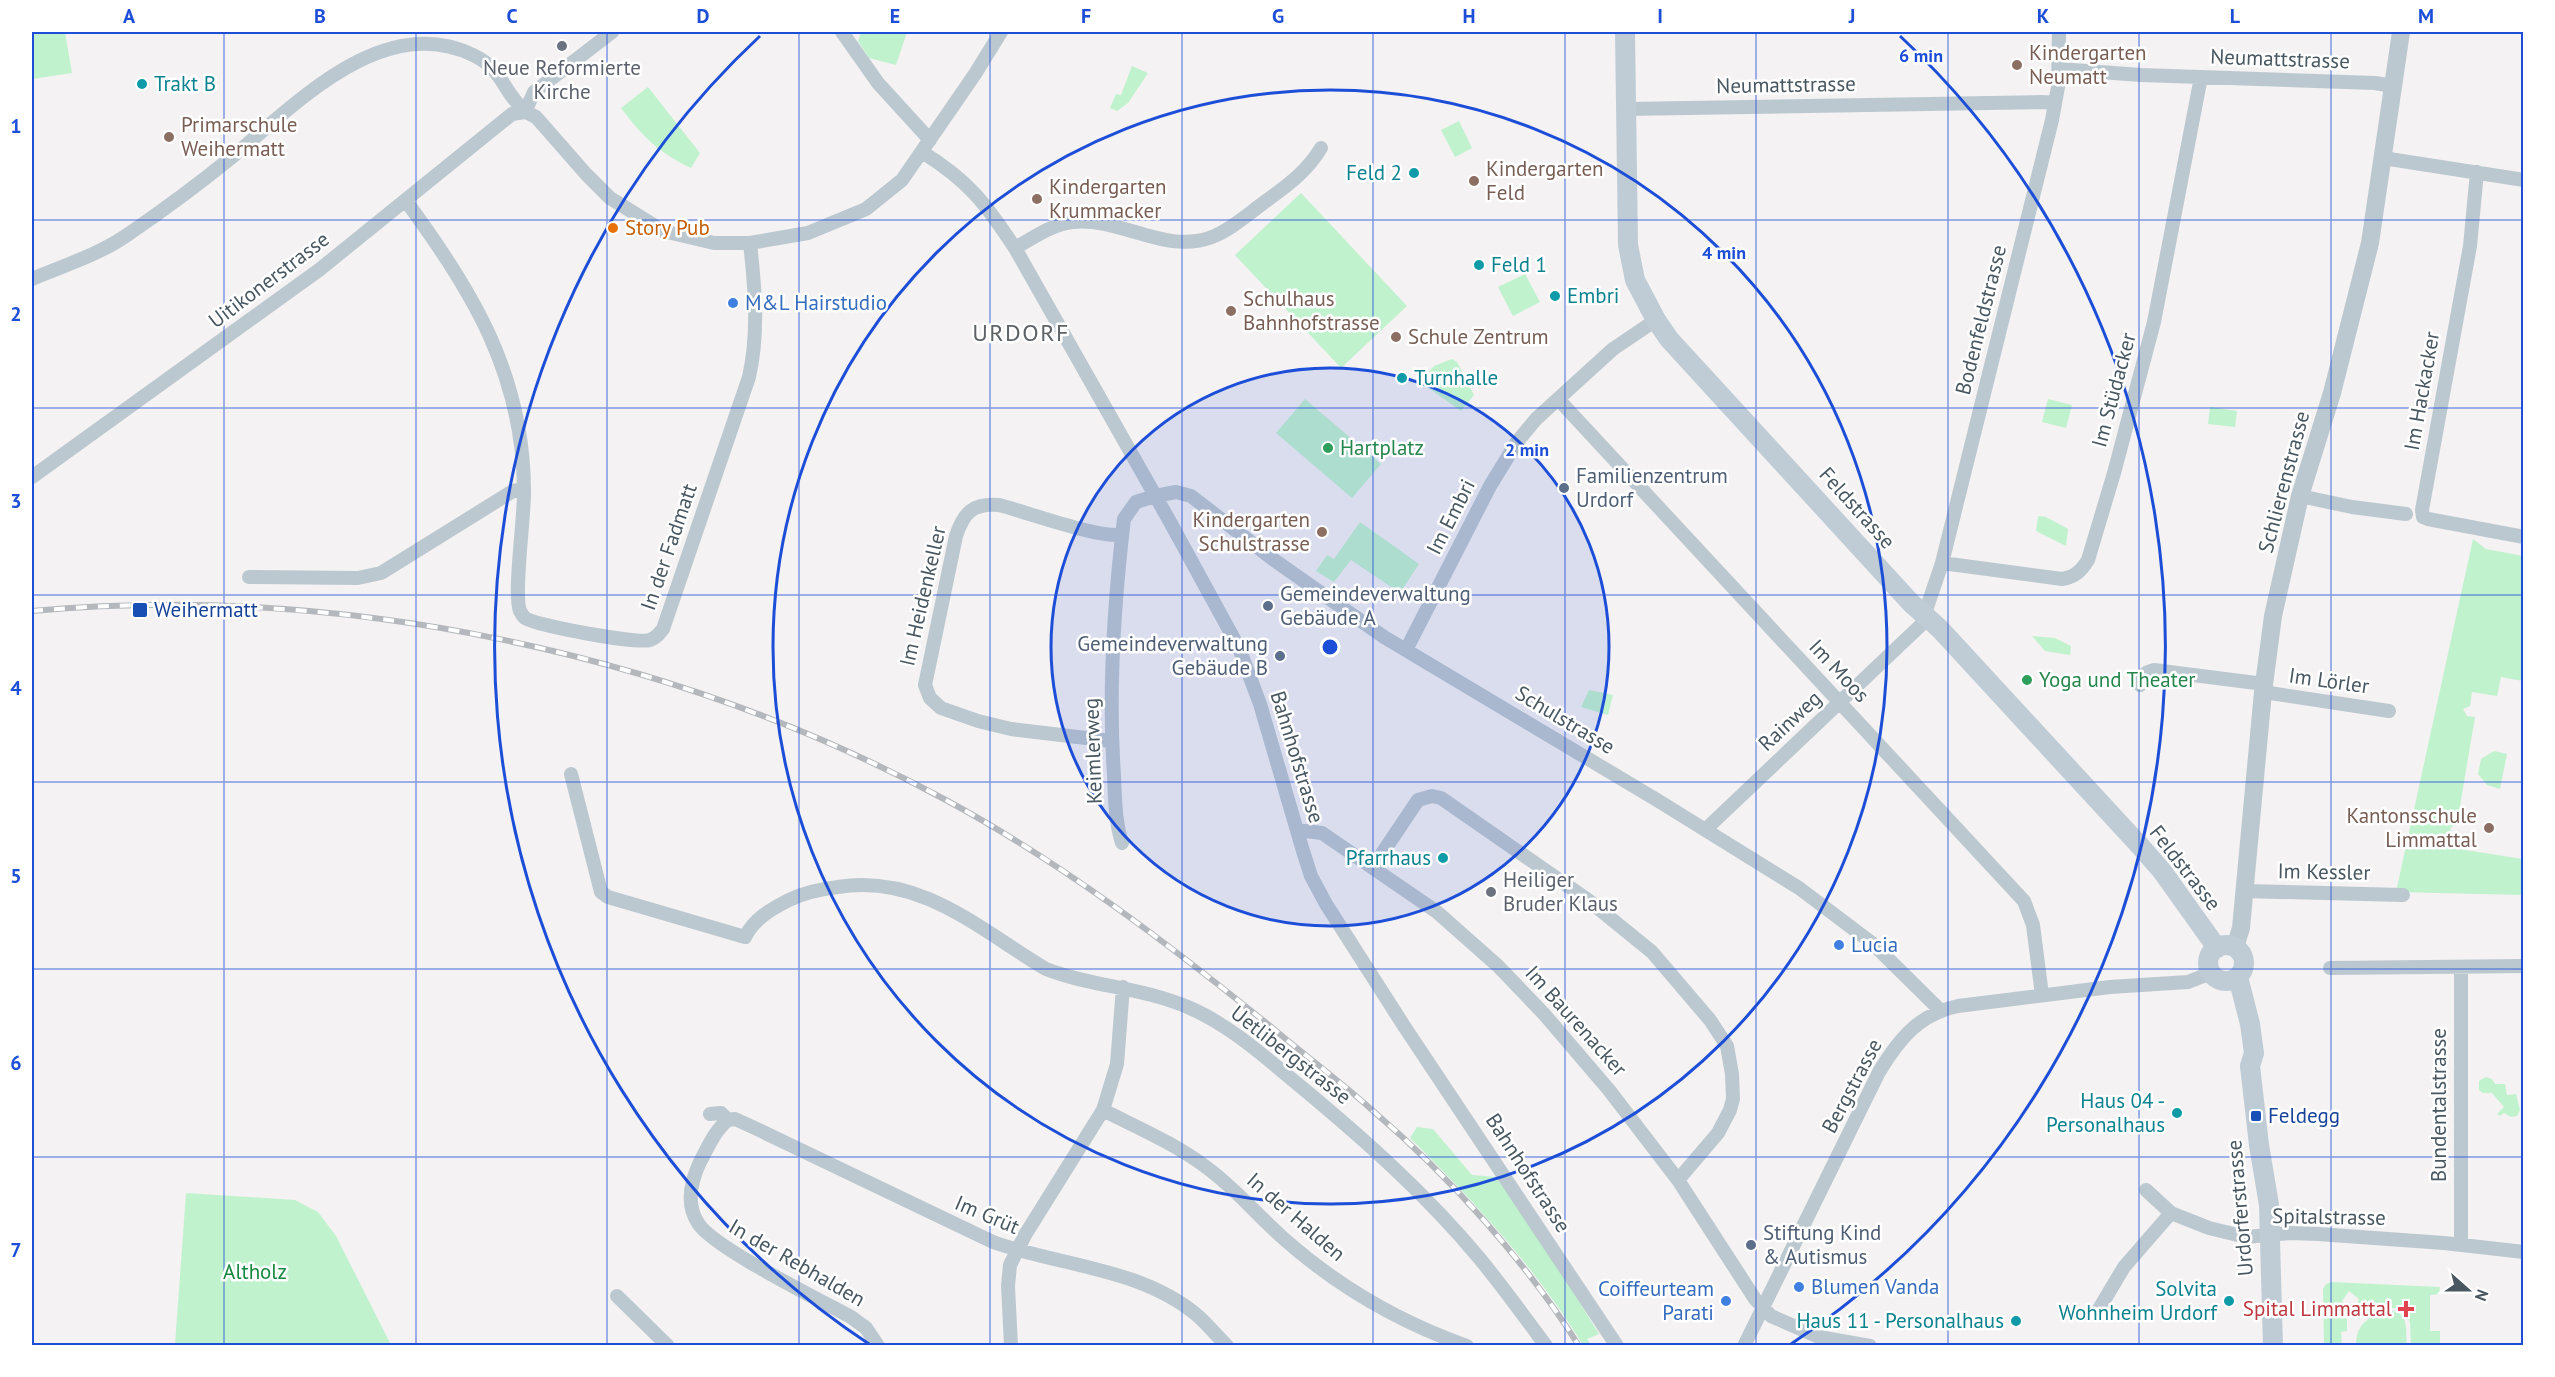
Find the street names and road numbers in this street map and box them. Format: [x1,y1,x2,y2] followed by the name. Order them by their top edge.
[2210,43,2350,74] street label: Neumattstrasse
[1716,70,1856,99] street label: Neumattstrasse
[203,225,334,334] street label: Uitikonerstrasse
[1949,242,2012,398] street label: Bodenfeldstrasse
[2398,329,2445,453] street label: Im Hackacker
[2085,330,2142,450] street label: Im Stüdacker
[2252,408,2315,556] street label: Schlierenstrasse
[1814,461,1901,554] street label: Feldstrasse
[1420,474,1481,559] street label: Im Embri
[634,480,703,614] street label: In der Fadmatt
[893,523,952,669] street label: Im Heidenkeller
[1803,633,1875,708] street label: Im Moos
[2287,662,2371,699] street label: Im Lörler
[1511,679,1620,760] street label: Schulstrasse
[1752,685,1827,757] street label: Rainweg
[1265,688,1330,826] street label: Bahnhofstrasse
[1077,698,1108,804] street label: Keimlerweg
[2144,820,2227,916] street label: Feldstrasse
[2277,857,2371,886] street label: Im Kessler
[1520,960,1633,1082] street label: Im Baurenacker
[1226,999,1357,1110] street label: Uetlibergstrasse
[2425,1028,2452,1182] street label: Bundentalstrasse
[1815,1034,1888,1138] street label: Bergstrasse
[1480,1108,1577,1237] street label: Bahnhofstrasse
[2220,1139,2259,1277] street label: Urdorferstrasse
[1241,1166,1351,1267] street label: In der Halden
[951,1189,1023,1240] street label: Im Grüt
[2272,1202,2386,1231] street label: Spitalstrasse
[724,1213,870,1312] street label: In der Rebhalden

